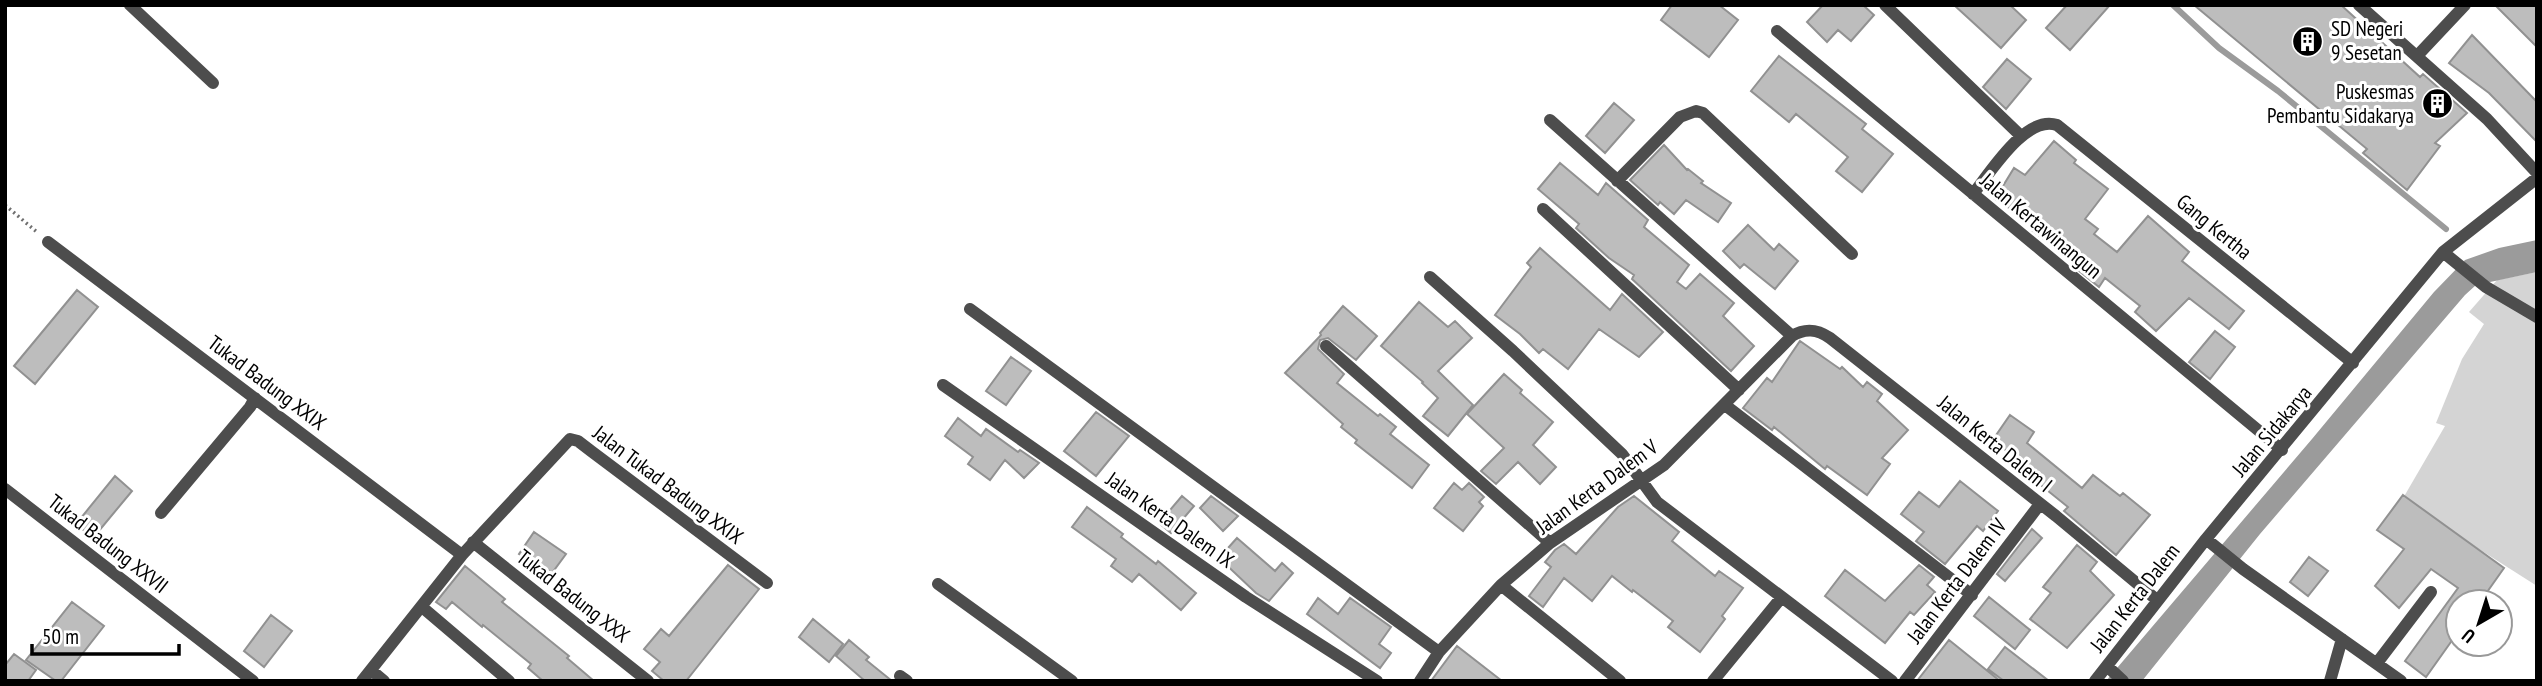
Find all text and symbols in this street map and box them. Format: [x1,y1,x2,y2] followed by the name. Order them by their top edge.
[2331,15,2403,66] place label: SD Negeri 9 Sesetan
[2291,24,2325,58] building icon: SD Negeri 9 Sesetan
[2267,78,2414,129] place label: Puskesmas Pembantu Sidakarya
[2420,87,2454,121] building icon: Puskesmas Pembantu Sidakarya
[1974,166,2108,284] street label: Jalan Kertawinangun
[2171,188,2258,265] street label: Gang Kertha
[203,329,332,436] street label: Tukad Badung XXIX
[2225,380,2317,482] street label: Jalan Sidakarya
[1932,389,2058,498] street label: Jalan Kerta Dalem I
[587,419,749,550] street label: Jalan Tukad Badung XXIX
[1530,433,1663,540] street label: Jalan Kerta Dalem V
[1100,465,1240,574] street label: Jalan Kerta Dalem IX
[43,488,174,599] street label: Tukad Badung XXVII
[1900,513,2012,649] street label: Jalan Kerta Dalem IV
[2083,538,2185,658] street label: Jalan Kerta Dalem
[511,543,636,648] street label: Tukad Badung XXX
[2444,588,2514,658] north arrow
[32,612,178,656] scale bar
[42,623,79,650] text: 50 m
[2457,624,2480,649] text: U

